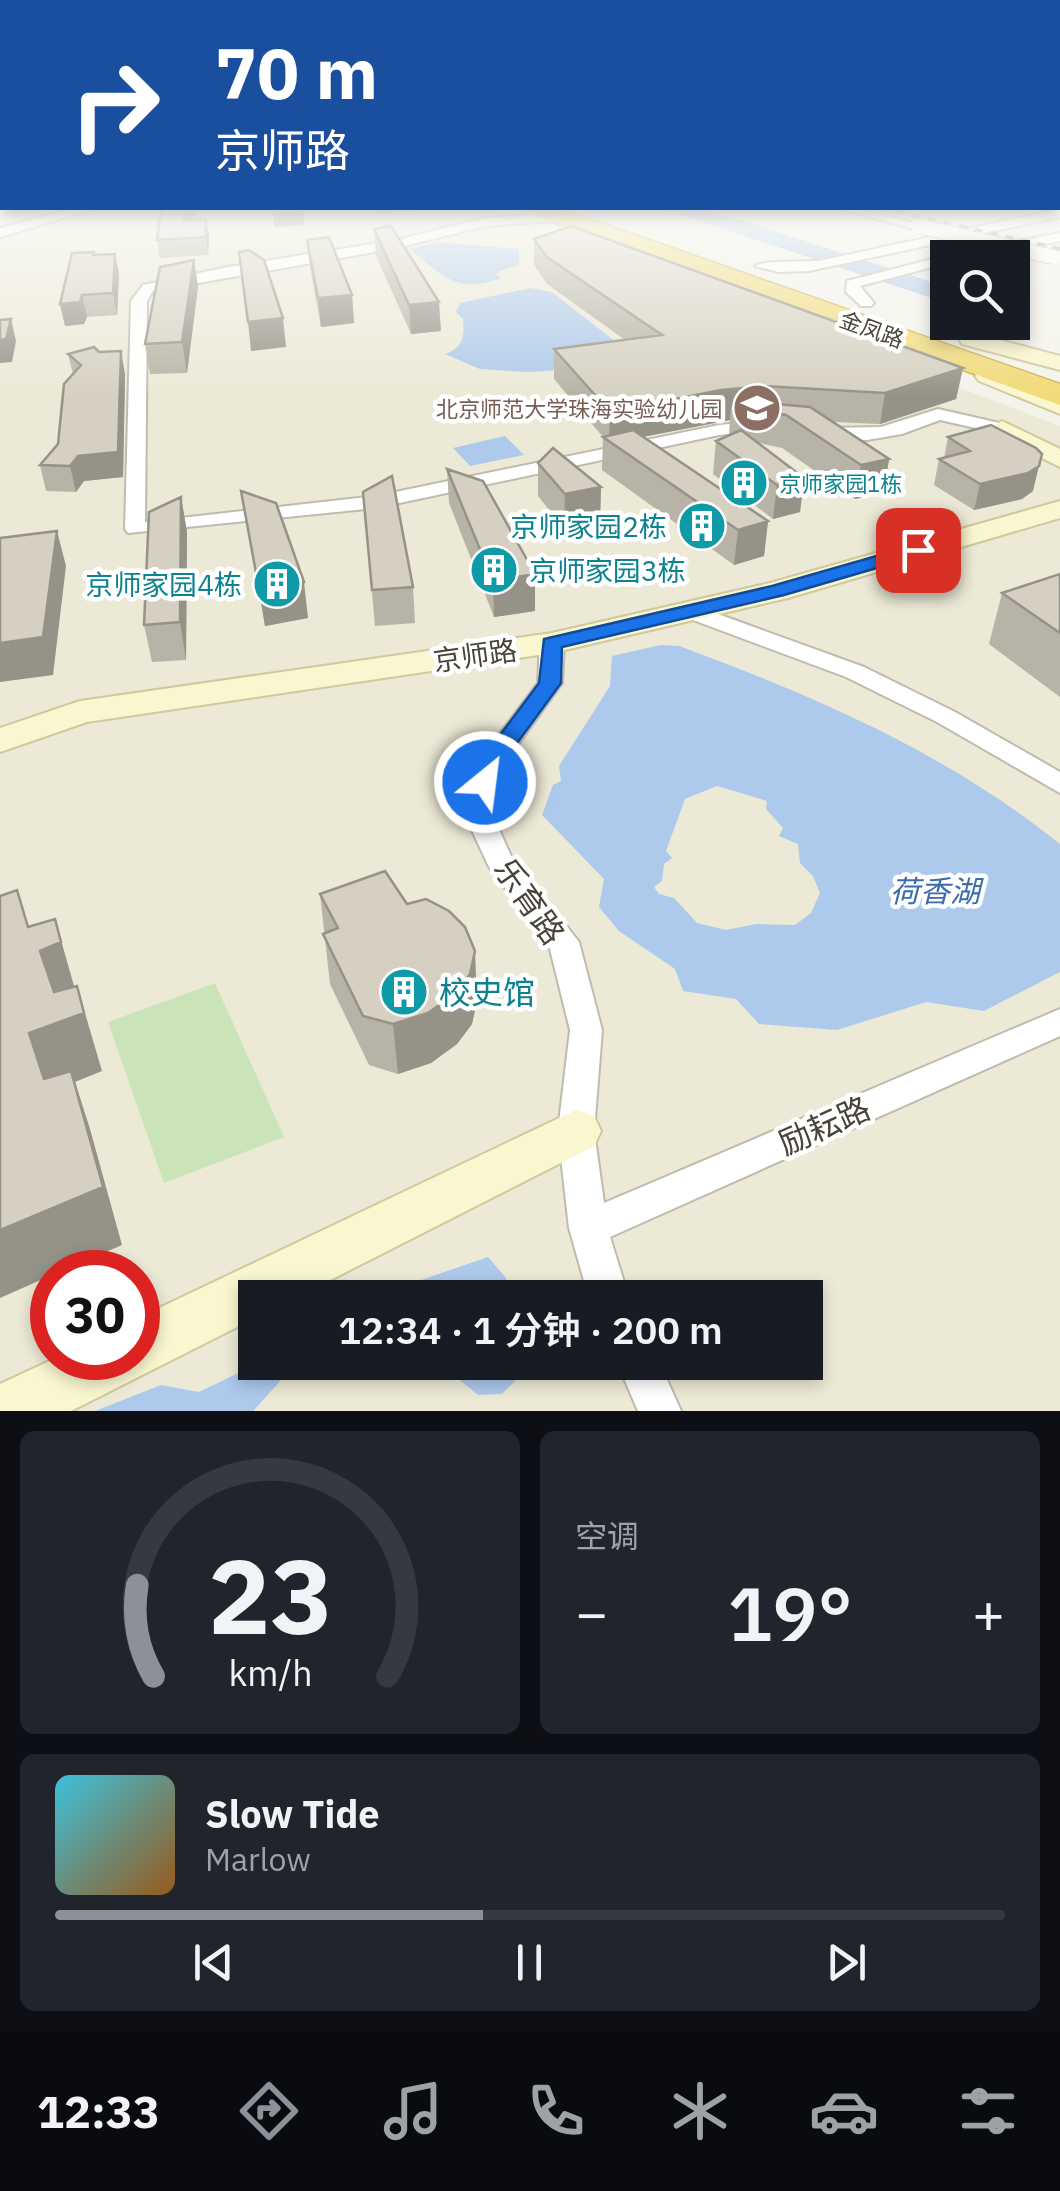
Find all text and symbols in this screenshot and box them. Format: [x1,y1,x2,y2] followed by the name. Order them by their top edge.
[215,27,378,118] text: 70 m
[50,40,180,170] icon: right
[215,121,350,179] text: 京师路
[930,240,1030,340] map controls
[930,240,1030,340] button: search
[836,304,908,354] street label: 金凤路
[731,382,783,434] school or university icon: 北京师范大学珠海实验幼儿园
[436,394,722,423] place label: 北京师范大学珠海实验幼儿园
[718,457,770,509] building icon: 京师家园1栋
[779,469,902,498] place label: 京师家园1栋
[676,500,728,552] building icon: 京师家园2栋
[510,508,667,545] place label: 京师家园2栋
[876,508,961,593] pin
[891,523,946,578] icon: arrive
[468,544,520,596] building icon: 京师家园3栋
[529,552,686,589] place label: 京师家园3栋
[251,558,303,610] building icon: 京师家园4栋
[85,566,242,603] place label: 京师家园4栋
[431,631,519,679] street label: 京师路
[433,730,537,834] position arrow
[485,850,575,952] street label: 乐育路
[890,871,984,910] water label: 荷香湖
[378,966,430,1018] building icon: 校史馆
[439,971,535,1013] place label: 校史馆
[772,1086,876,1164] street label: 励耘路
[30,1250,160,1380] speed limit sign: 30
[338,1305,723,1354] text: 12:34 · 1 分钟 · 200 m
[575,1515,639,1557] text: 空调
[208,1527,332,1663] text: 23
[727,1564,853,1662] text: 19°
[575,1577,608,1648] text: −
[972,1577,1005,1648] text: +
[228,1649,312,1696] text: km/h
[205,1789,380,1838] text: Slow Tide
[205,1838,311,1880] text: Marlow
[186,1935,241,1990] icon: previous
[502,1935,557,1990] icon: pause
[819,1935,874,1990] icon: next
[234,2076,304,2146] icon: directions
[378,2076,448,2146] icon: music
[521,2076,591,2146] icon: phone
[665,2076,735,2146] icon: climate
[809,2076,879,2146] icon: car
[953,2076,1023,2146] icon: filters
[37,2082,160,2140] text: 12:33

